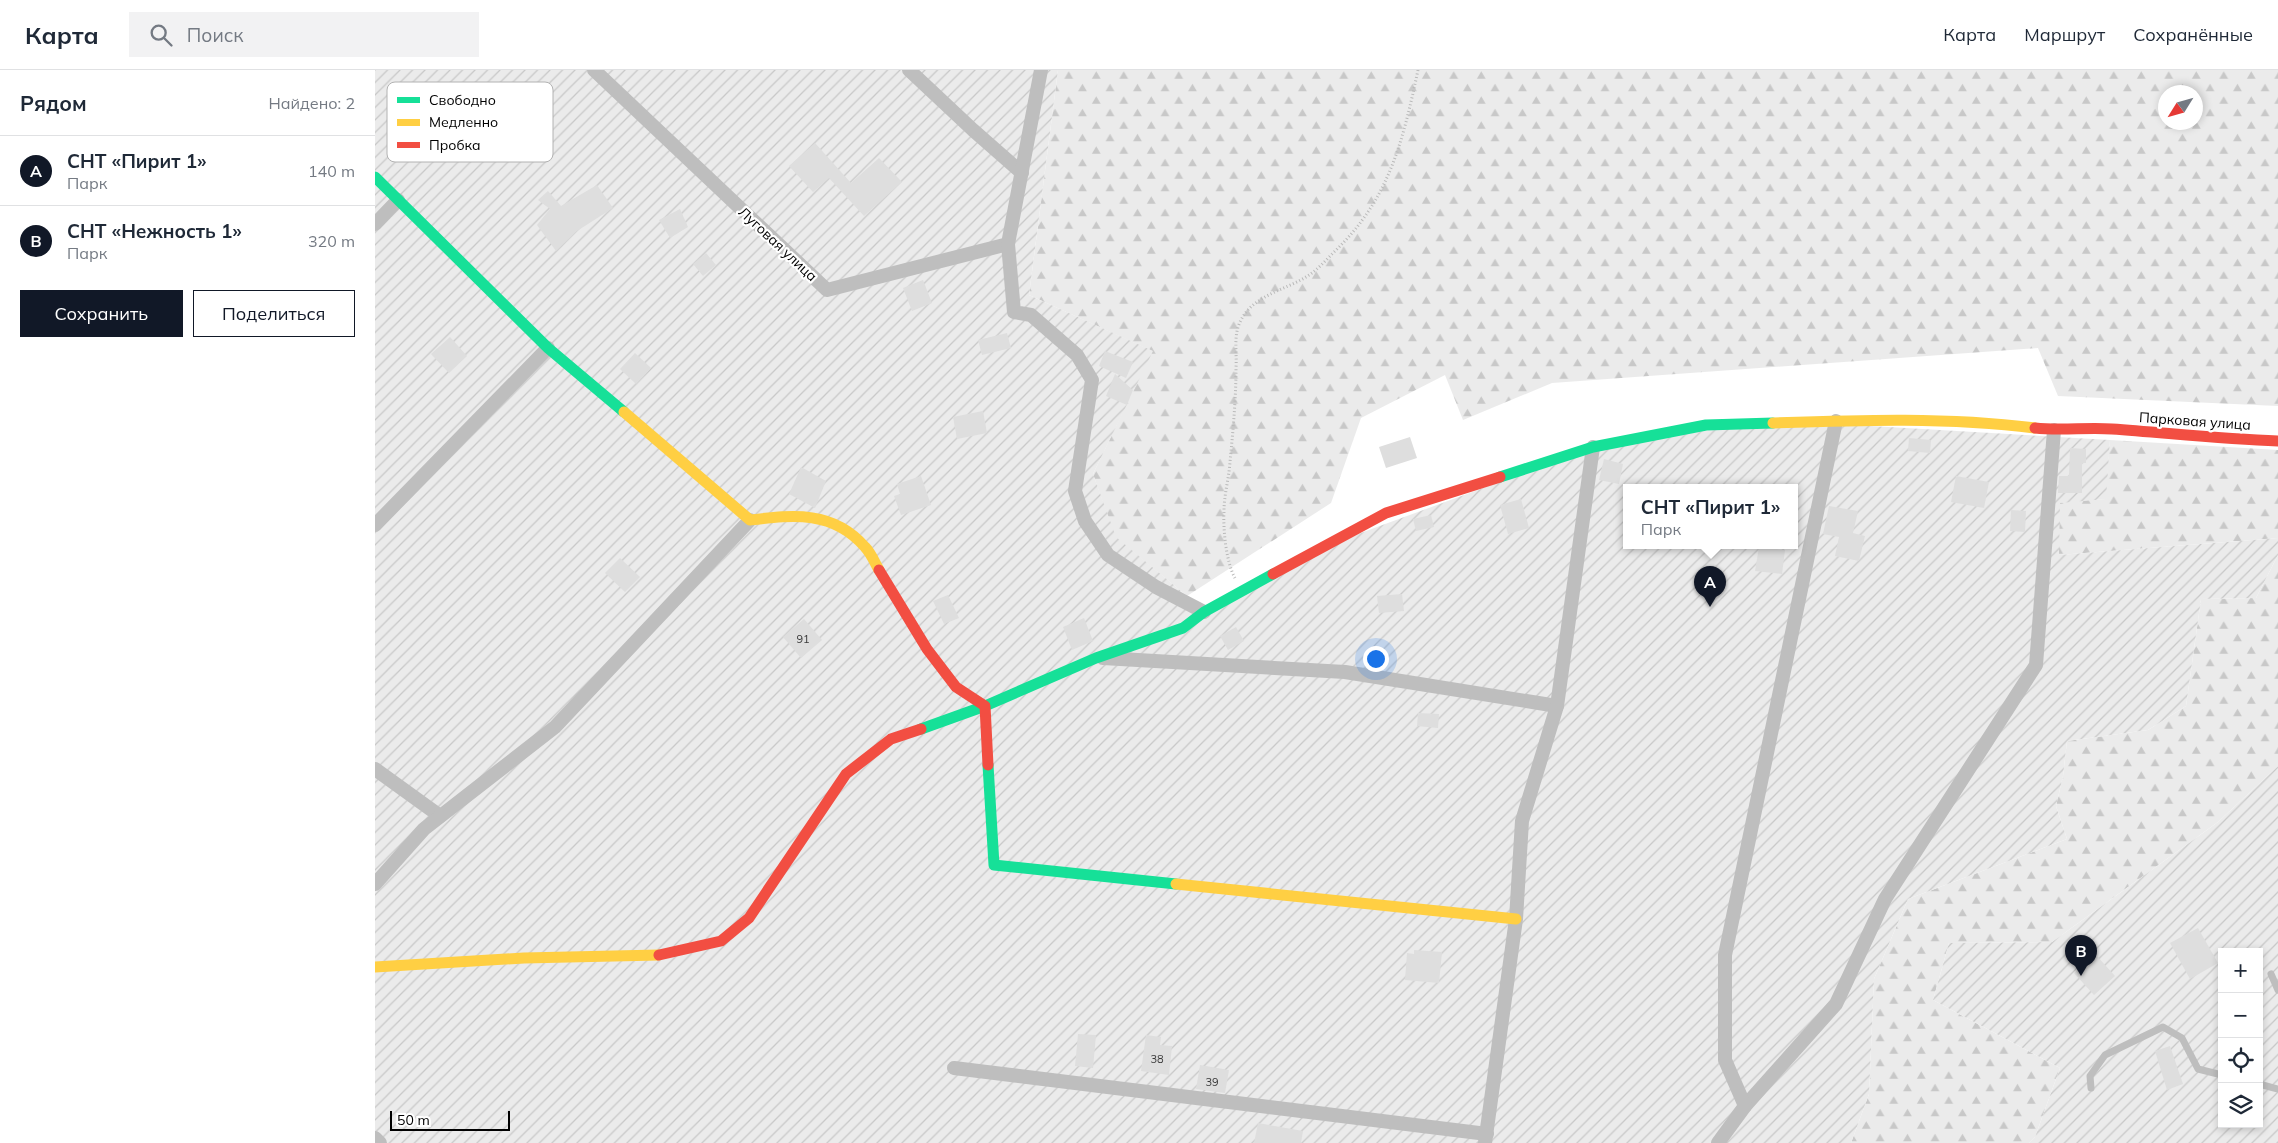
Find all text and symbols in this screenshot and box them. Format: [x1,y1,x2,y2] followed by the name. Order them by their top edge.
[129,12,479,57] search box
[25,20,99,50] text: Карта
[147,21,175,49] icon: search
[187,23,244,47] text: Поиск
[1943,23,1996,46] text: Карта
[2024,23,2105,46] text: Маршрут
[2133,23,2253,46] text: Сохранённые
[387,82,553,162] legend
[2158,85,2203,130] north arrow
[20,90,87,116] text: Рядом
[429,91,496,109] text: Свободно
[269,93,355,113] text: Найдено: 2
[429,113,498,131] text: Медленно
[429,136,481,154] text: Пробка
[67,149,207,173] text: СНТ «Пирит 1»
[30,161,42,181] text: A
[308,161,355,181] text: 140 m
[67,173,107,193] text: Парк
[735,203,821,285] street label: Луговая улица
[67,219,242,243] text: СНТ «Нежность 1»
[30,231,42,251] text: B
[308,231,355,251] text: 320 m
[67,243,107,263] text: Парк
[20,290,183,337] button: Сохранить
[193,290,355,337] button: Поделиться
[2139,408,2251,434] street label: Парковая улица
[1623,484,1798,549] popup
[1641,495,1780,519] text: СНТ «Пирит 1»
[1641,519,1681,539] text: Парк
[1694,566,1726,607] pin: A
[796,632,810,646] house number: 91
[1363,646,1389,672] your location
[2065,935,2097,976] pin: B
[2218,948,2263,1128] map controls
[2218,948,2263,993] button: +
[2218,993,2263,1038] button: −
[2218,1038,2263,1083] button: locate
[1150,1052,1164,1066] house number: 38
[1205,1075,1219,1089] house number: 39
[2218,1083,2263,1128] button: layers
[390,1108,510,1131] scale bar
[397,1111,430,1129] text: 50 m

